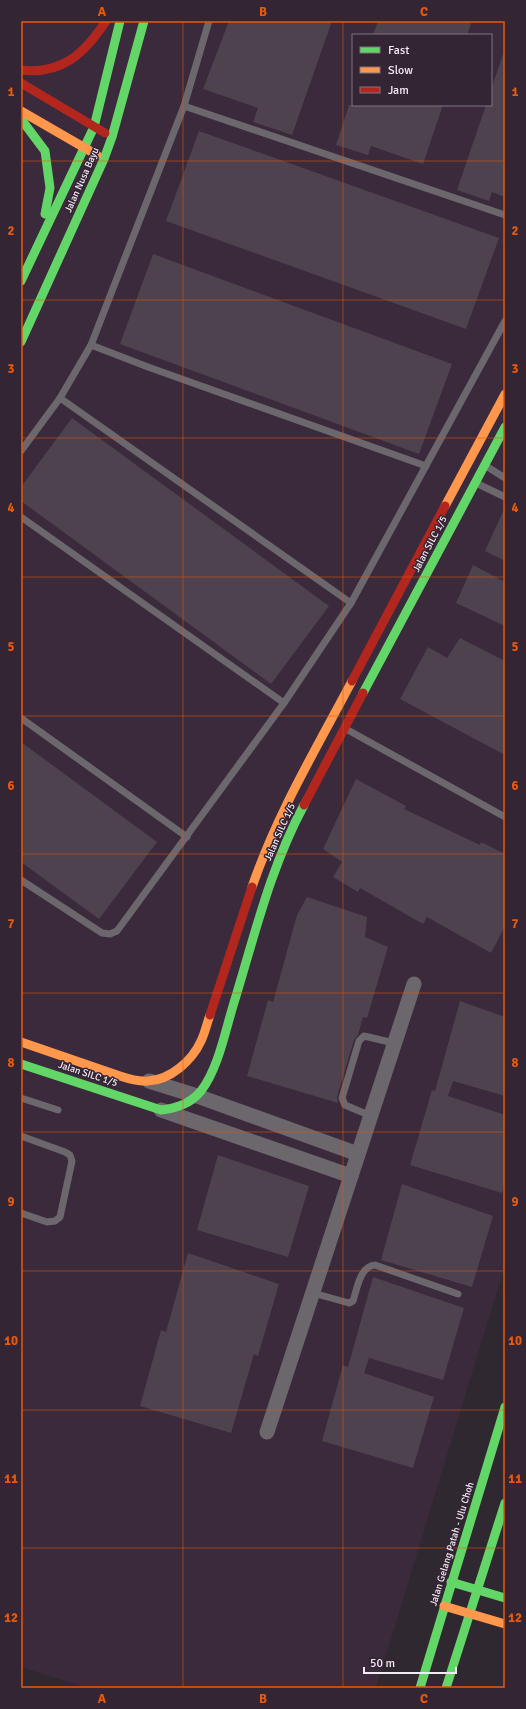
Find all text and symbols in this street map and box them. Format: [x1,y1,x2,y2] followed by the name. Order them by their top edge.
[98,4,107,20] text: A
[259,4,267,20] text: B
[420,4,428,20] text: C
[352,34,492,106] legend
[388,43,409,58] text: Fast
[388,63,413,78] text: Slow
[388,83,409,98] text: Jam
[7,84,15,100] text: 1
[511,84,519,100] text: 1
[62,146,102,214] street label: Jalan Nusa Bayu
[7,223,15,239] text: 2
[511,223,519,239] text: 2
[7,361,15,377] text: 3
[511,361,519,377] text: 3
[7,500,15,516] text: 4
[511,500,519,516] text: 4
[410,514,450,574] street label: Jalan SILC 1/5
[7,639,15,655] text: 5
[511,639,519,655] text: 5
[7,778,15,794] text: 6
[511,778,519,794] text: 6
[262,801,298,863] street label: Jalan SILC 1/5
[7,916,15,932] text: 7
[511,916,519,932] text: 7
[7,1055,15,1071] text: 8
[511,1055,519,1071] text: 8
[57,1059,119,1089] street label: Jalan SILC 1/5
[7,1194,15,1210] text: 9
[511,1194,519,1210] text: 9
[4,1333,18,1349] text: 10
[508,1333,522,1349] text: 10
[4,1471,18,1487] text: 11
[508,1471,522,1487] text: 11
[427,1481,477,1607] street label: Jalan Gelang Patah - Ulu Choh
[4,1610,18,1626] text: 12
[508,1610,522,1626] text: 12
[364,1649,456,1675] scale bar
[370,1656,395,1671] text: 50 m
[98,1691,107,1707] text: A
[259,1691,267,1707] text: B
[420,1691,428,1707] text: C

